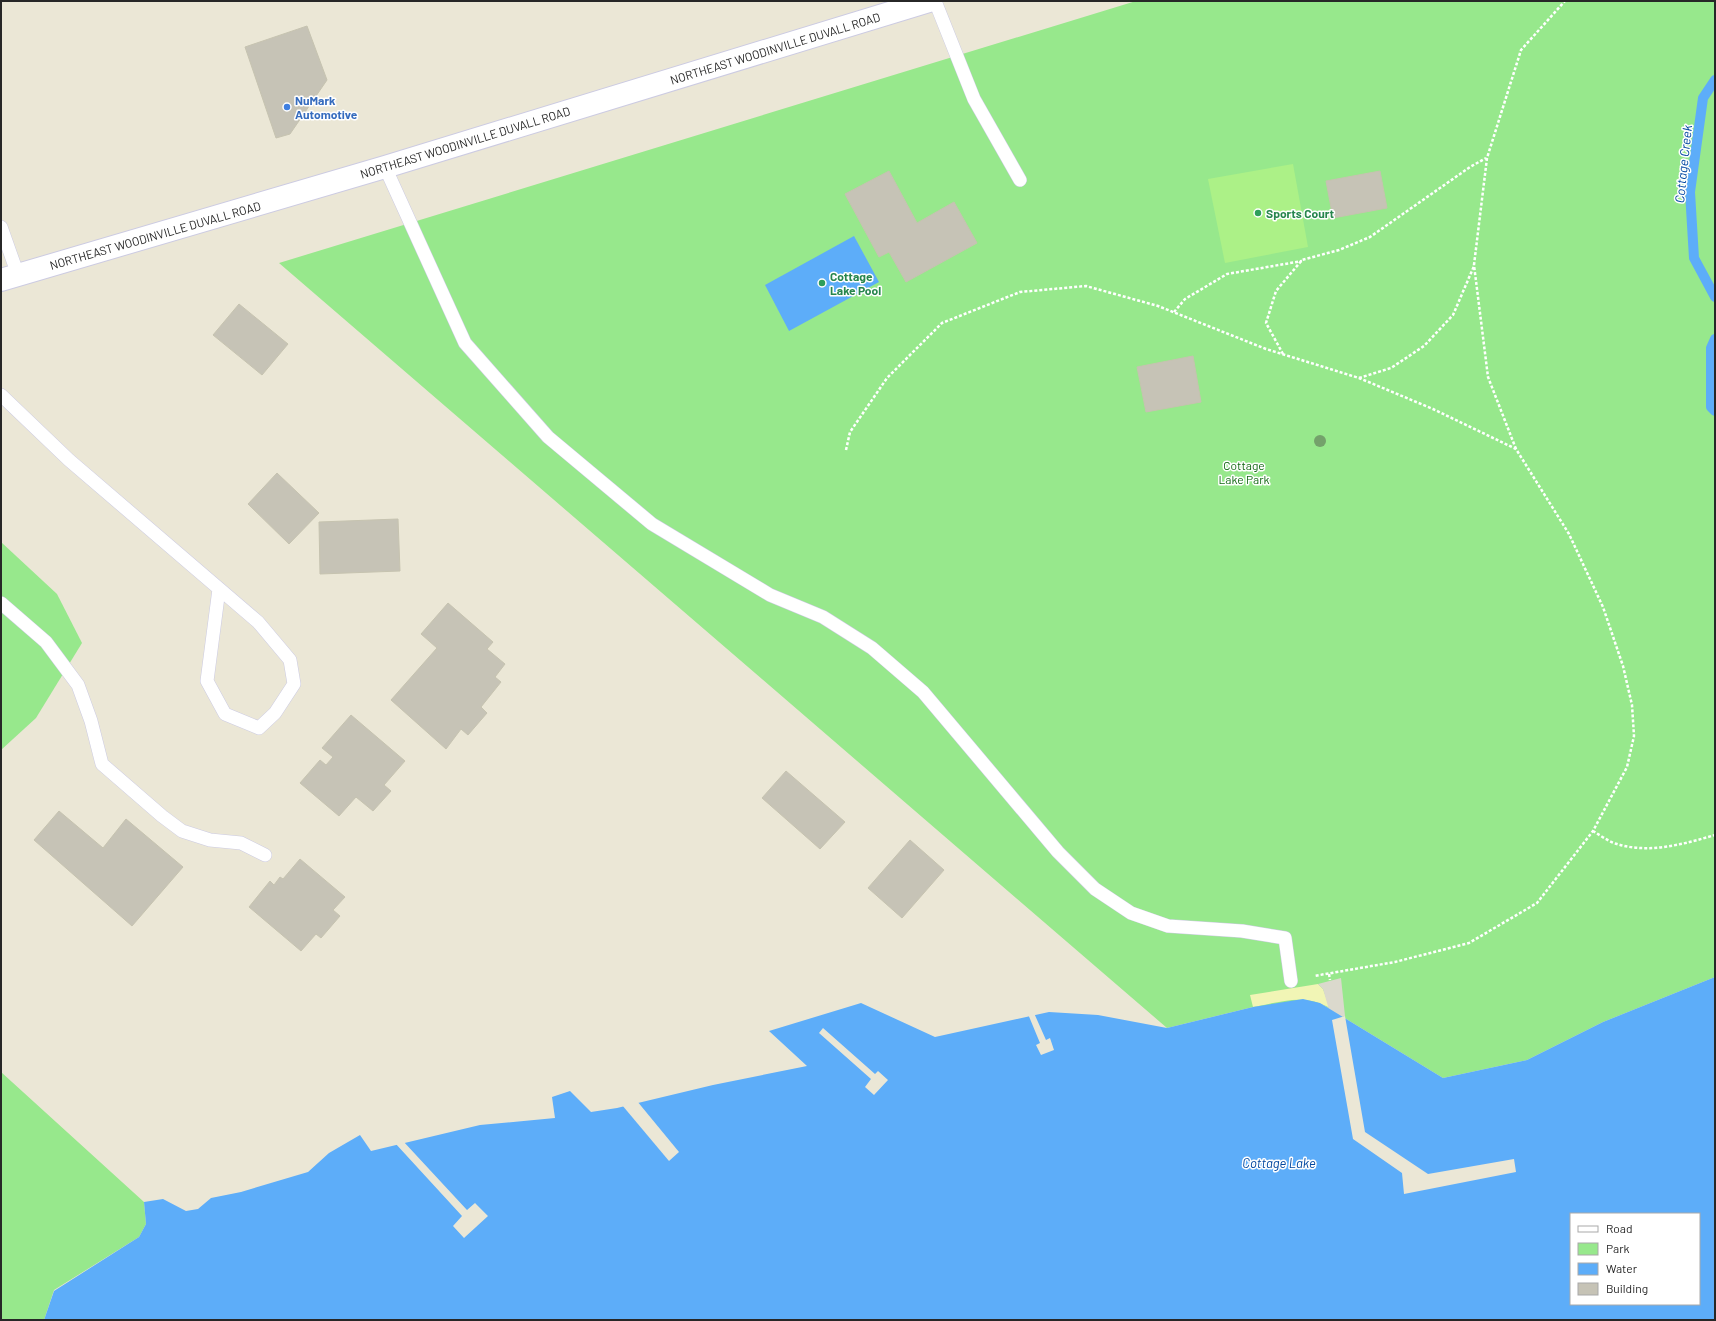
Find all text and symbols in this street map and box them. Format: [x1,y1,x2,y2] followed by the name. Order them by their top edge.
[668,9,882,87] street label: NORTHEAST WOODINVILLE DUVALL ROAD
[295,93,358,121] place label: NuMark Automotive
[282,102,292,112] marker: NuMark Automotive
[358,103,572,181] street label: NORTHEAST WOODINVILLE DUVALL ROAD
[1671,124,1695,204] water label: Cottage Creek
[48,198,262,272] street label: NORTHEAST WOODINVILLE DUVALL ROAD
[1266,206,1334,220] place label: Sports Court
[1253,208,1263,218] marker: Sports Court
[830,269,881,297] place label: Cottage Lake Pool
[817,278,827,288] marker: Cottage Lake Pool
[1218,458,1270,486] park label: Cottage Lake Park
[1242,1155,1316,1171] water label: Cottage Lake
[1570,1213,1700,1305] legend
[1606,1221,1633,1235] text: Road
[1606,1241,1630,1255] text: Park
[1606,1261,1638,1275] text: Water
[1606,1281,1648,1295] text: Building

